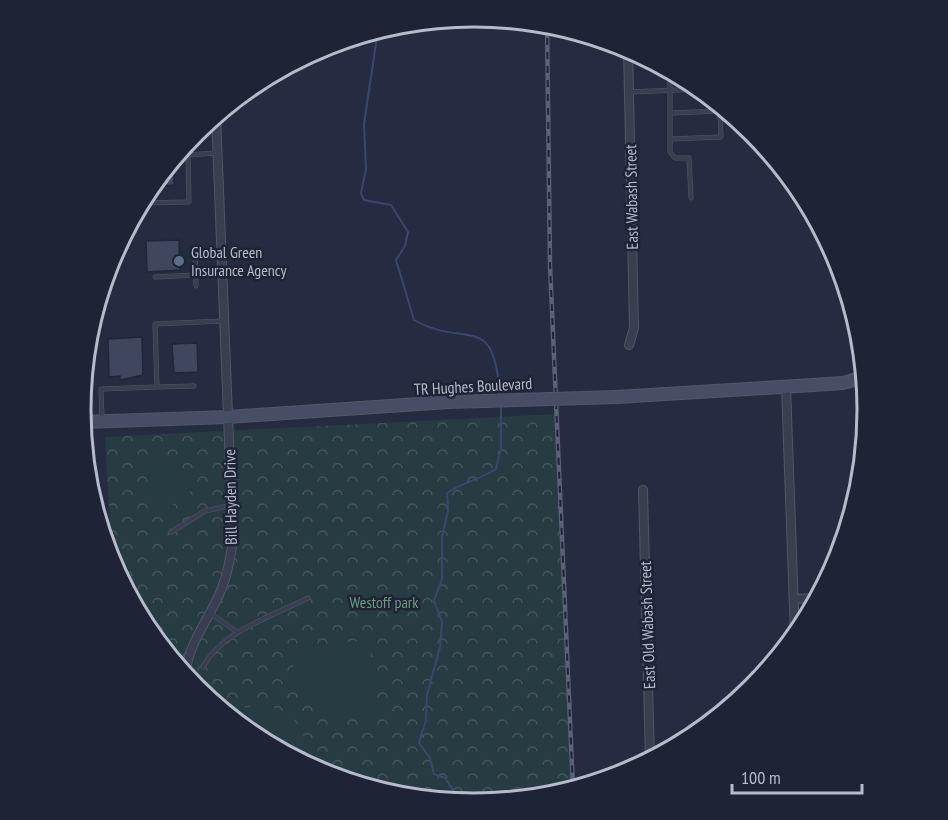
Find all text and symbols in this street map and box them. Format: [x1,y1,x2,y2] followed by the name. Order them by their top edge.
[620,144,642,250] street label: East Wabash Street
[191,242,286,280] place label: Global Green Insurance Agency
[172,254,186,268] marker: Global Green Insurance Agency
[413,373,533,399] street label: TR Hughes Boulevard
[219,449,241,545] street label: Bill Hayden Drive
[635,560,659,689] street label: East Old Wabash Street
[350,592,419,612] park label: Westoff park
[732,757,862,795] scale bar
[741,766,781,789] text: 100 m

